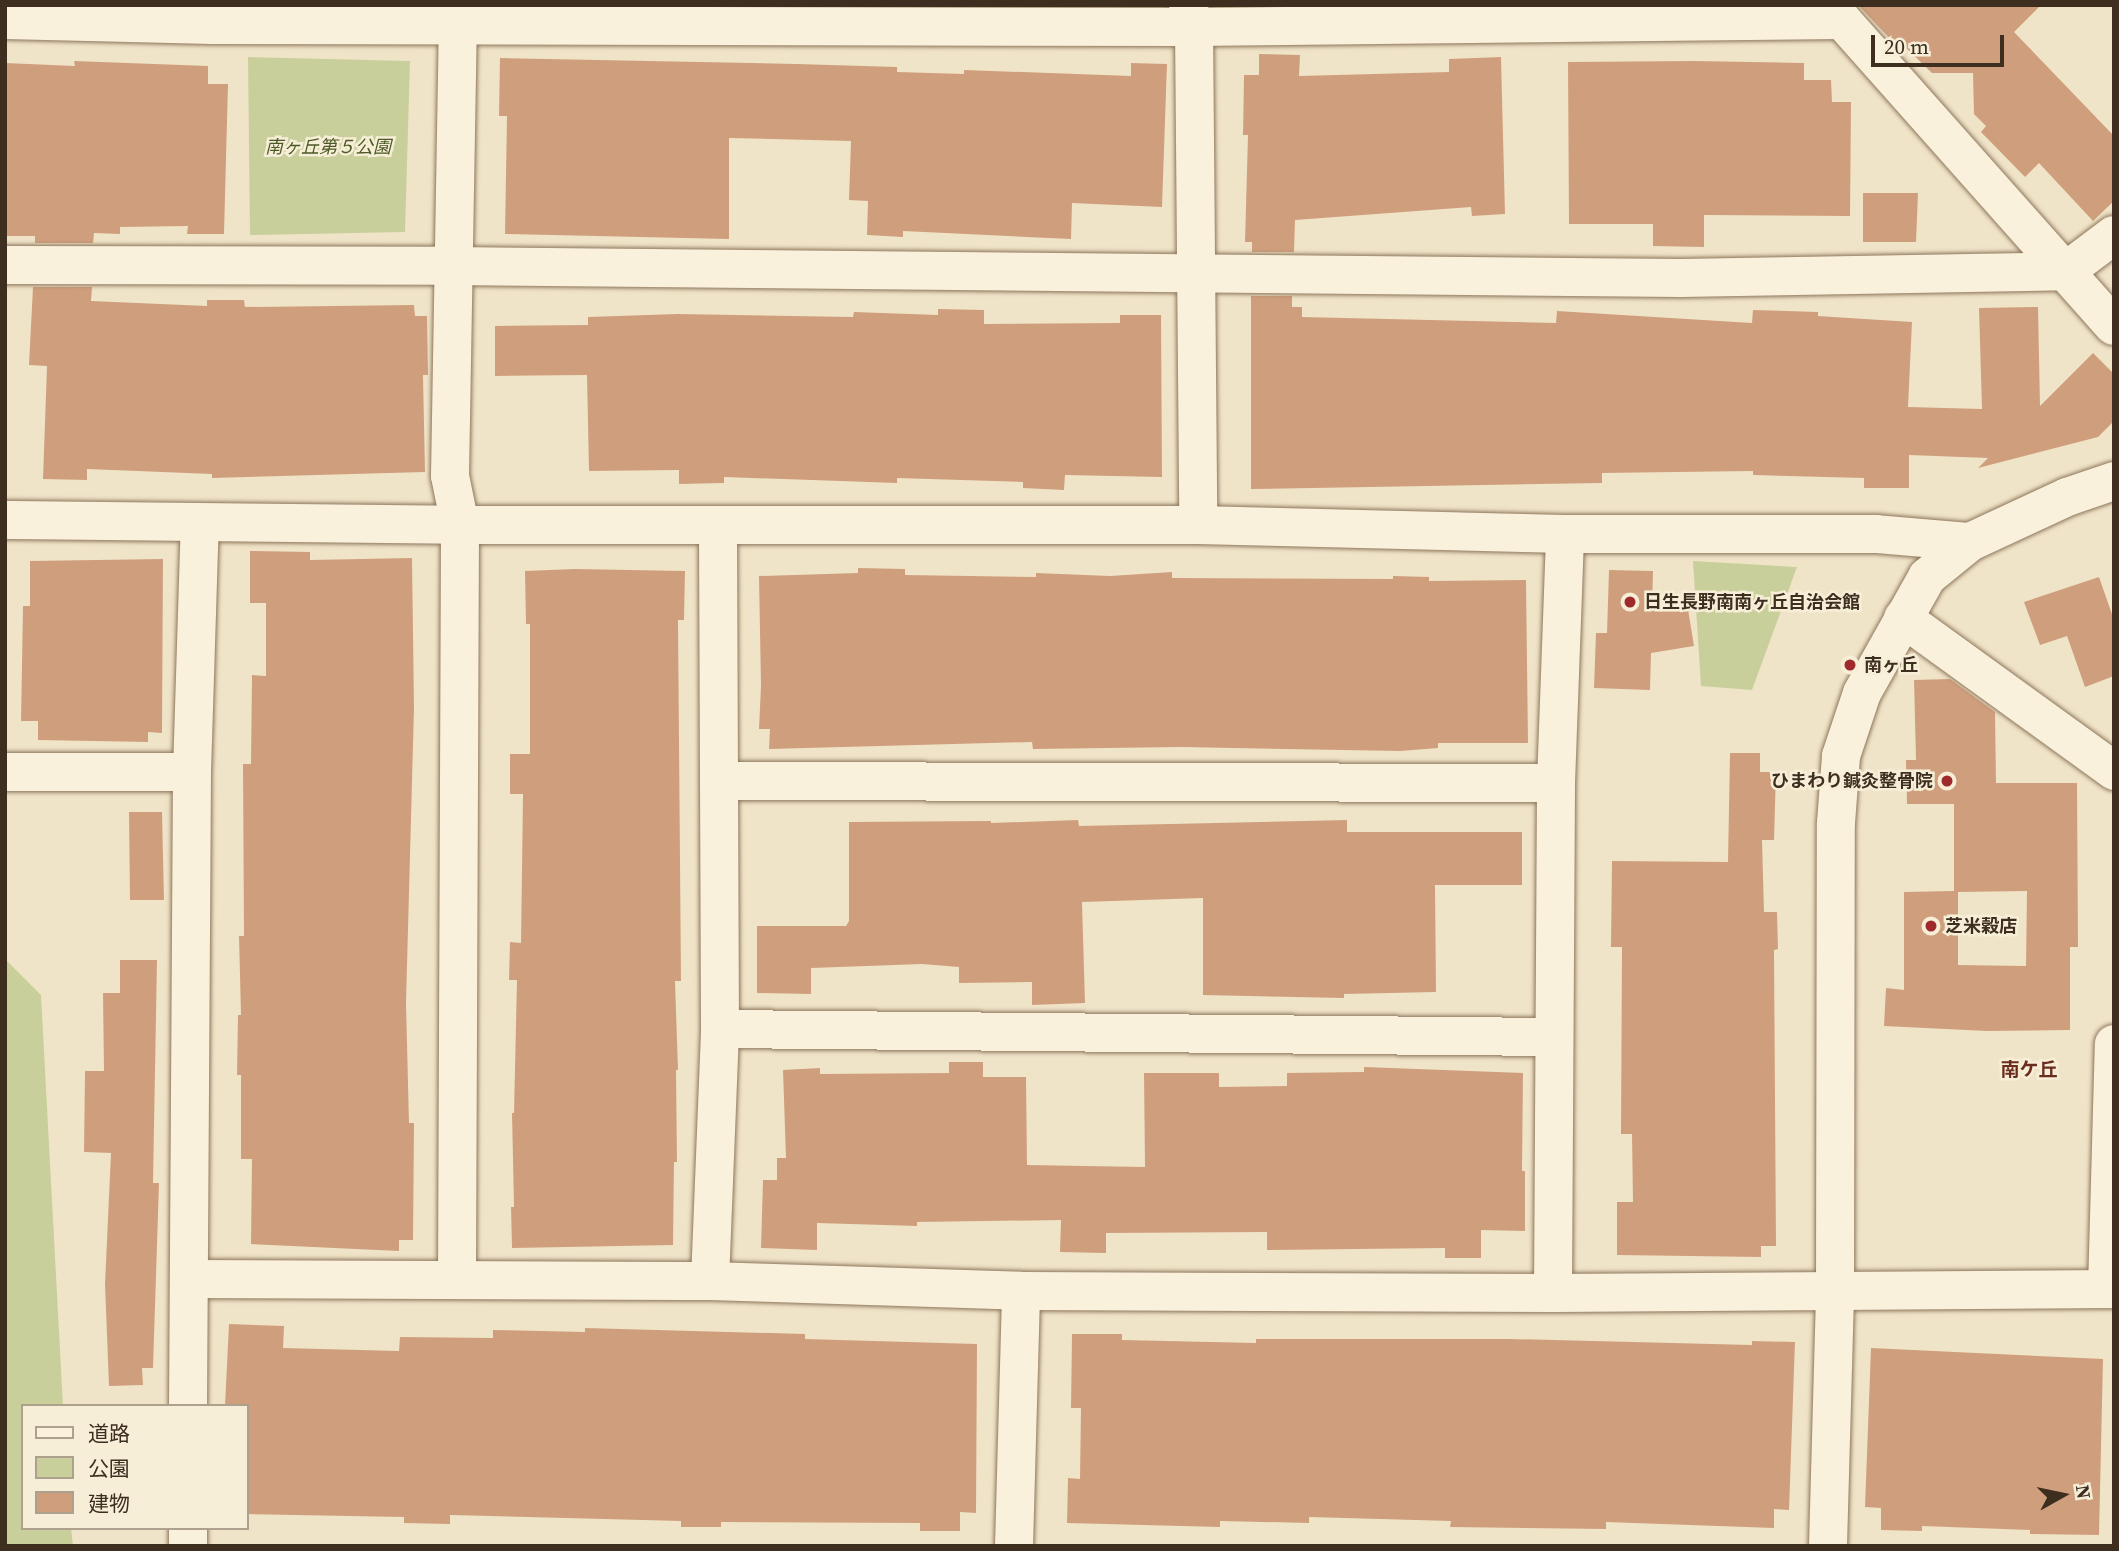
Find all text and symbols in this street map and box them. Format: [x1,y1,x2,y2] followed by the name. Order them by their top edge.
[1874,21,2007,65] scale bar
[1884,32,1929,61] text: 20 m
[265,136,391,158] park label: 南ヶ丘第５公園
[1644,591,1860,613] place label: 日生長野南南ヶ丘自治会館
[1622,594,1638,610] marker: 日生長野南南ヶ丘自治会館
[1864,654,1918,676] place label: 南ヶ丘
[1842,657,1858,673] marker: 南ヶ丘
[1771,770,1933,792] place label: ひまわり鍼灸整骨院
[1939,773,1955,789] marker: ひまわり鍼灸整骨院
[1945,915,2017,937] place label: 芝米穀店
[1923,918,1939,934] marker: 芝米穀店
[2001,1059,2057,1081] district label: 南ケ丘
[21,1404,248,1530] legend
[88,1419,130,1448] text: 道路
[88,1454,130,1483] text: 公園
[2028,1460,2098,1530] north arrow
[2070,1483,2098,1501] text: N
[88,1489,130,1518] text: 建物

